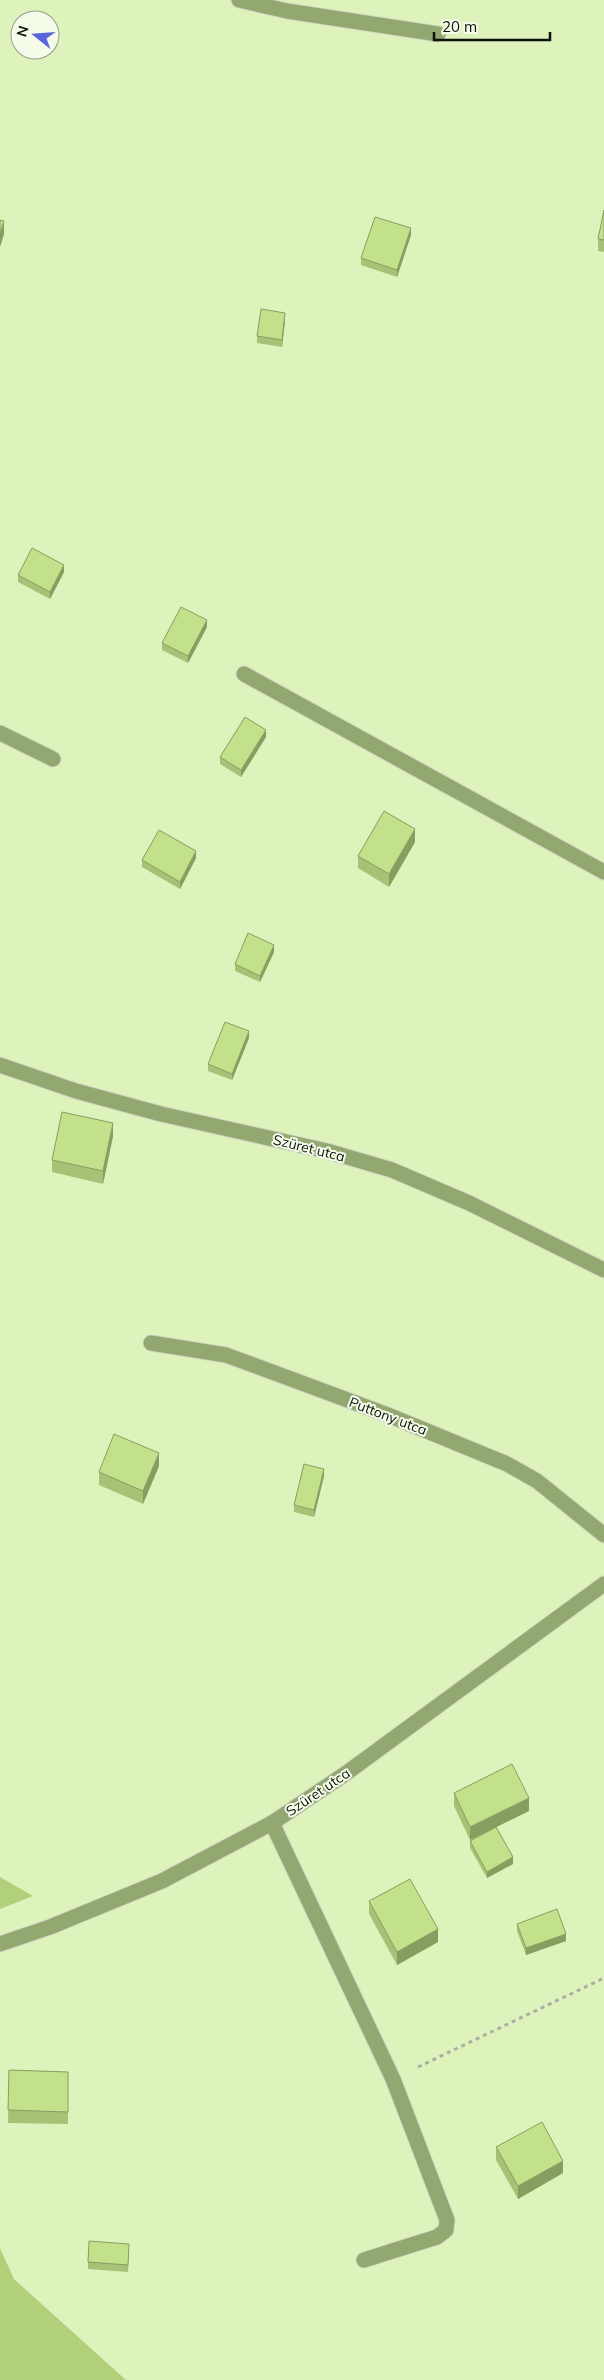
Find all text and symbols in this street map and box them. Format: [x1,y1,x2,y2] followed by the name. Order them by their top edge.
[10,10,60,60] north arrow
[434,10,550,42] scale bar
[442,17,477,36] text: 20 m
[12,24,33,39] text: N
[271,1130,347,1166] street label: Szüret utca
[346,1393,430,1439] street label: Puttony utca
[283,1764,353,1820] street label: Szüret utca

